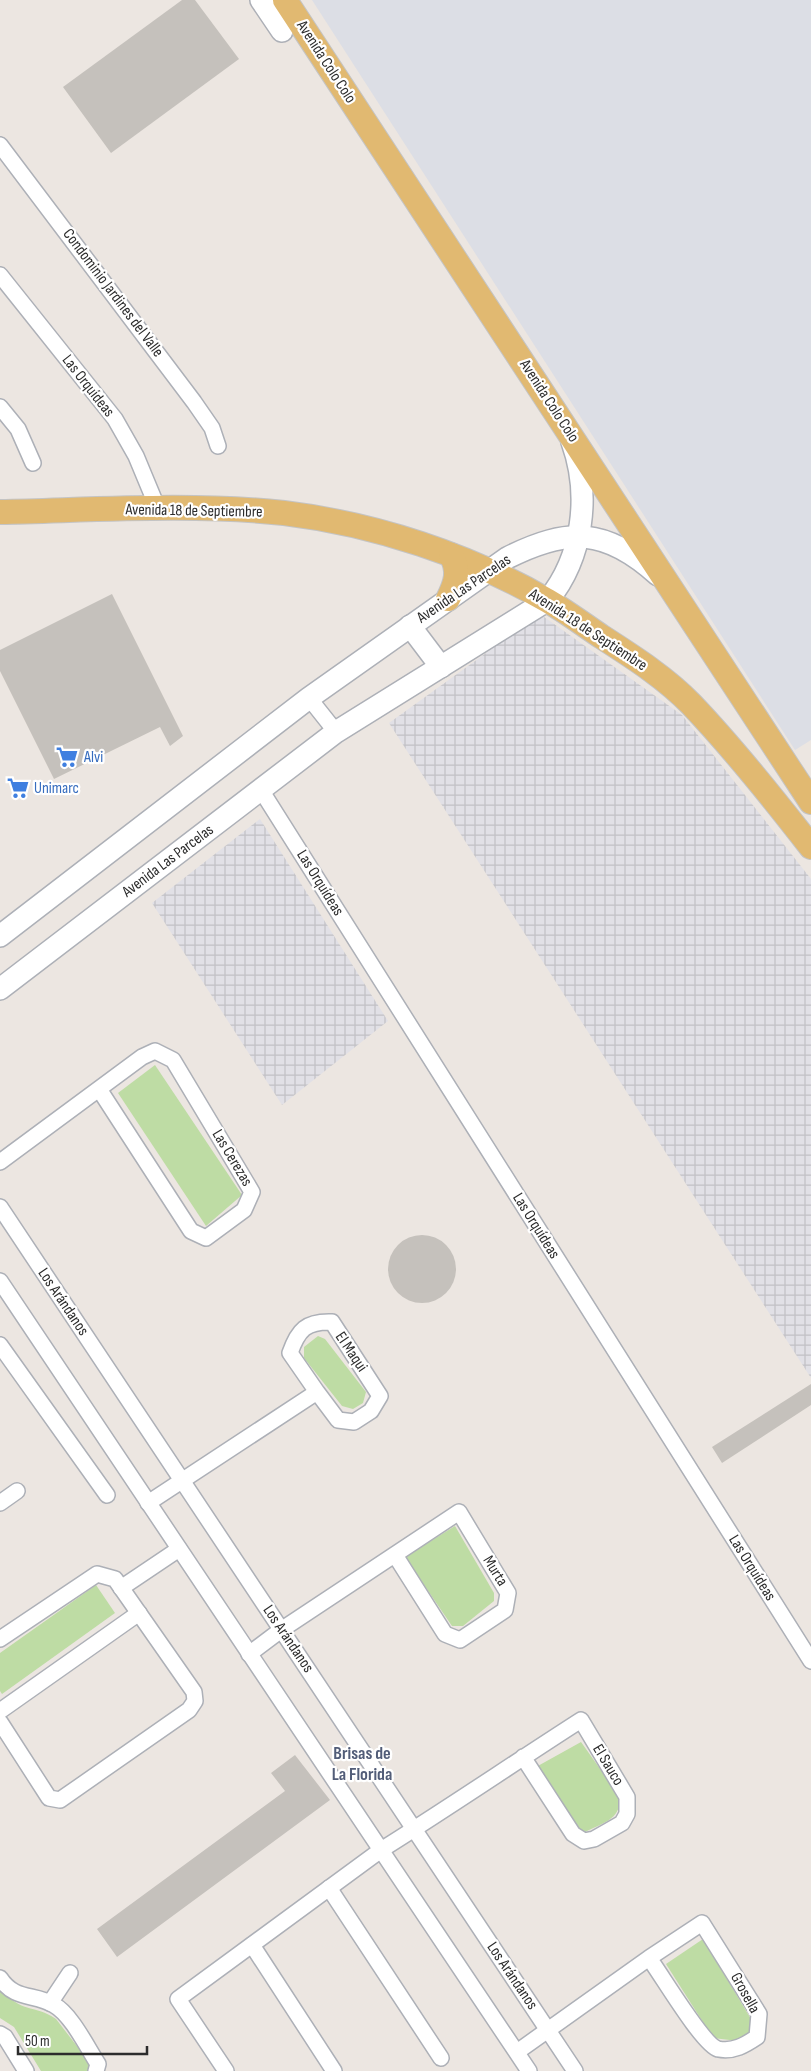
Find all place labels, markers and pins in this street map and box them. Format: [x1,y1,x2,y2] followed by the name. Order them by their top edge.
[54,744,80,770] supermarket icon: Alvi
[83,748,103,767] place label: Alvi
[5,775,31,801] supermarket icon: Unimarc
[34,779,79,798] place label: Unimarc

